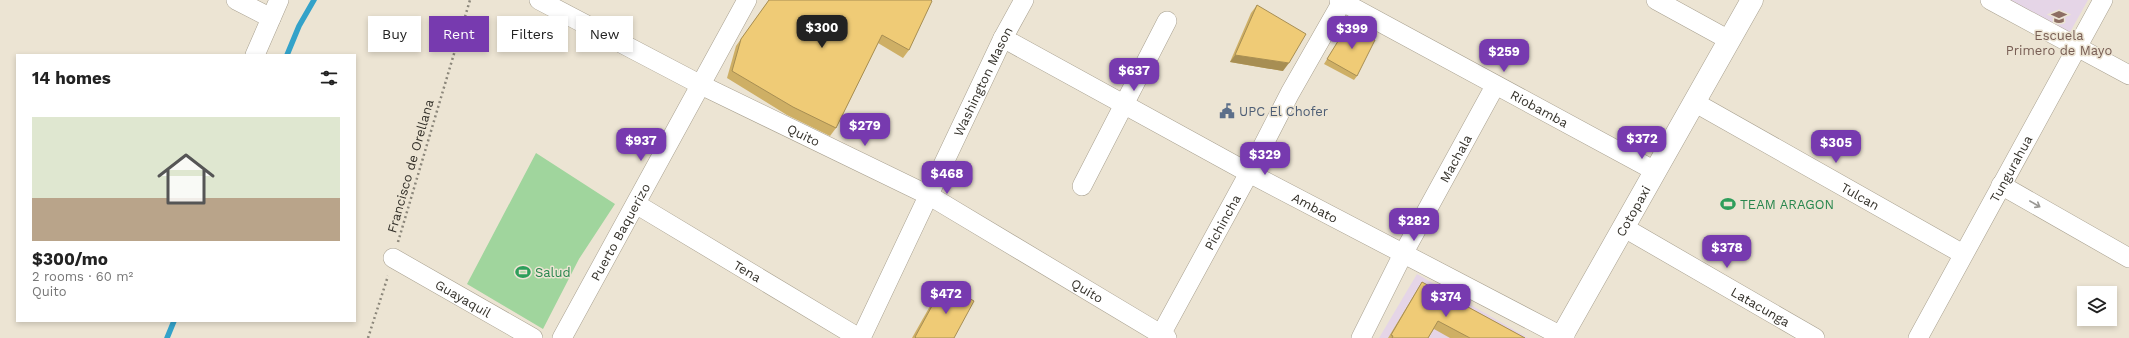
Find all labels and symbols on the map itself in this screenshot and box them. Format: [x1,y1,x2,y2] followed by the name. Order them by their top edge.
[2050,8,2068,26] school or university icon: Escuela Primero de Mayo
[798,15,846,49] pin: $300
[1328,16,1376,50] pin: $399
[951,24,1016,139] street label: Washington Mason
[2006,28,2112,58] place label: Escuela Primero de Mayo
[1480,39,1528,73] pin: $259
[1110,58,1158,92] pin: $637
[1508,87,1571,131] street label: Riobamba
[384,97,437,235] street label: Francisco de Orellana
[1218,102,1236,120] public building icon: UPC El Chofer
[1239,104,1328,119] place label: UPC El Chofer
[841,113,889,147] pin: $279
[785,121,822,150] street label: Quito
[1618,126,1666,160] pin: $372
[617,128,665,162] pin: $937
[1812,130,1860,164] pin: $305
[1437,131,1475,185] street label: Machala
[1987,132,2036,205] street label: Tungurahua
[1241,142,1289,176] pin: $329
[923,161,971,195] pin: $468
[588,180,653,284] street label: Puerto Baquerizo
[1838,180,1882,213] street label: Tulcan
[1613,183,1654,239] street label: Cotopaxi
[1289,190,1340,226] street label: Ambato
[1201,191,1244,253] street label: Pichincha
[1719,195,1737,213] sports icon: TEAM ARAGON
[1740,197,1834,212] place label: TEAM ARAGON
[2029,201,2041,209] one-way arrow
[1390,208,1438,242] pin: $282
[1703,235,1751,269] pin: $378
[731,257,764,286] street label: Tena
[514,263,532,281] sports icon: Salud
[535,265,571,280] place label: Salud
[1069,275,1106,306] street label: Quito
[432,277,494,321] street label: Guayaquil
[922,281,970,315] pin: $472
[1422,284,1470,318] pin: $374
[1728,284,1793,330] street label: Latacunga

